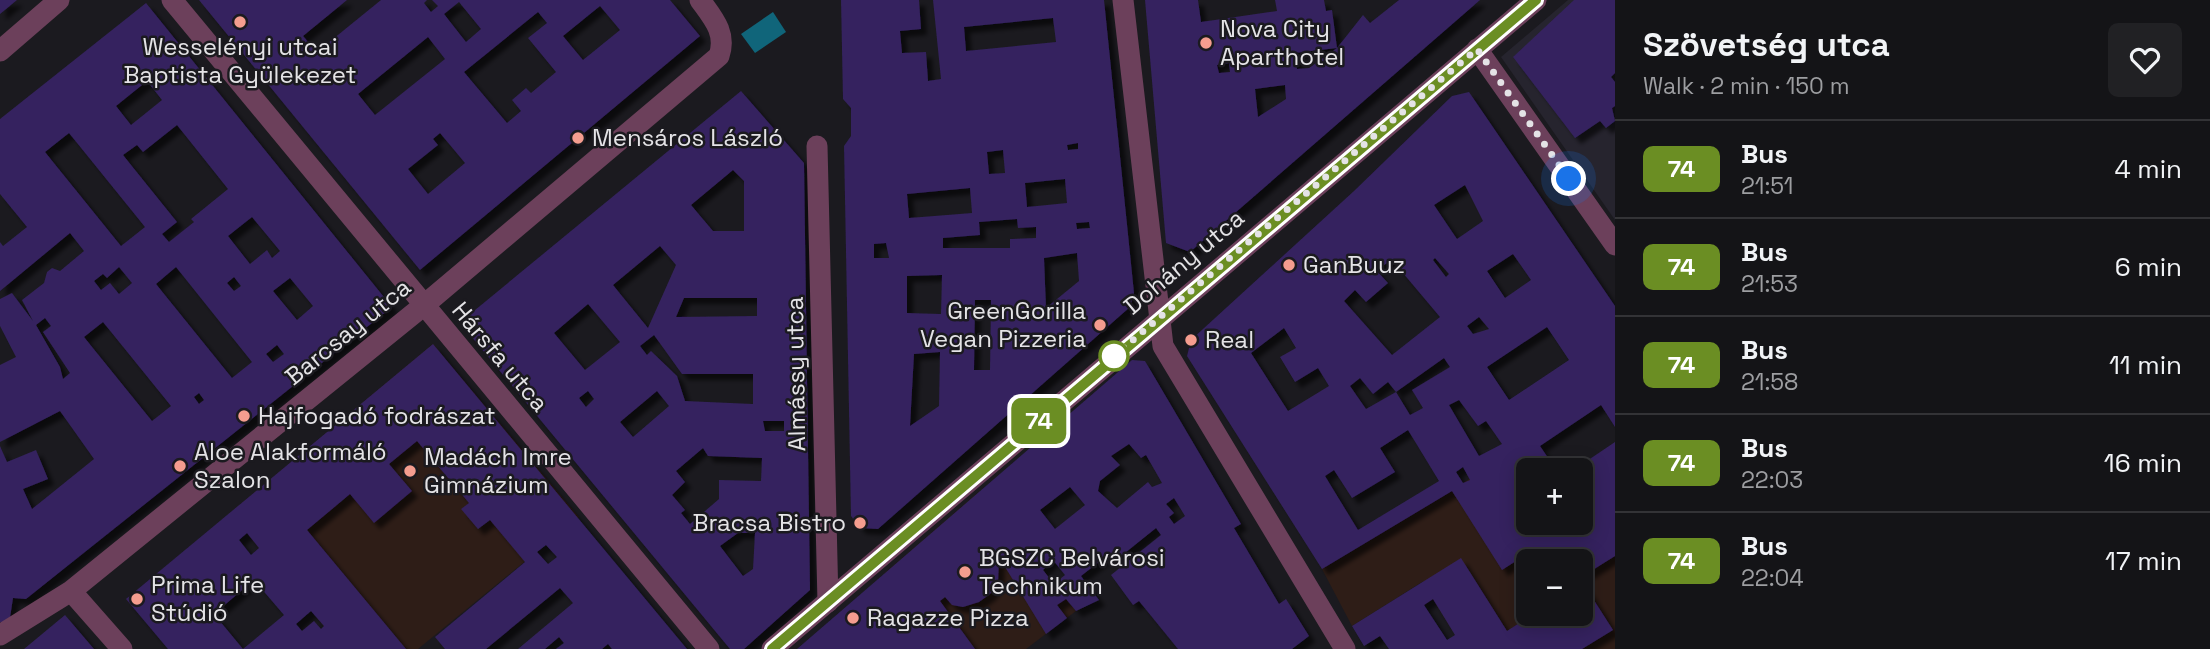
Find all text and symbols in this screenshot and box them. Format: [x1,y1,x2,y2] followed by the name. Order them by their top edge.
[1220,13,1344,72] place label: Nova City Aparthotel
[232,14,248,30] marker: Wesselényi utcai Baptista Gyülekezet
[2108,23,2182,97] button: heart
[1643,24,1890,66] text: Szövetség utca
[123,31,357,90] place label: Wesselényi utcai Baptista Gyülekezet
[1198,35,1214,51] marker: Nova City Aparthotel
[1643,71,1850,101] text: Walk · 2 min · 150 m
[592,122,783,153] place label: Mensáros László
[570,130,586,146] marker: Mensáros László
[1741,137,1788,171] text: Bus
[2114,152,2182,186] text: 4 min
[1668,153,1695,184] text: 74
[1551,161,1586,196] your location
[1741,171,1793,201] text: 21:51
[1117,202,1251,321] street label: Dohány utca
[1741,235,1788,269] text: Bus
[1303,249,1405,280] place label: GanBuuz
[2115,250,2182,284] text: 6 min
[1668,251,1695,282] text: 74
[1281,257,1297,273] marker: GanBuuz
[1741,269,1798,299] text: 21:53
[278,271,417,392] street label: Barcsay utca
[445,295,556,418] street label: Hársfa utca
[920,295,1086,354] place label: GreenGorilla Vegan Pizzeria
[779,296,812,452] street label: Almássy utca
[1092,317,1108,333] marker: GreenGorilla Vegan Pizzeria
[1205,324,1254,355] place label: Real
[1183,332,1199,348] marker: Real
[1741,333,1788,367] text: Bus
[1099,341,1129,371] unlabelled marker
[2109,348,2182,382] text: 11 min
[1668,349,1695,380] text: 74
[1741,367,1798,397] text: 21:58
[1007,398,1070,444] line badge: 74
[258,400,496,431] place label: Hajfogadó fodrászat
[1025,405,1053,436] text: 74
[236,408,252,424] marker: Hajfogadó fodrászat
[1741,431,1788,465] text: Bus
[194,436,387,495] place label: Aloe Alakformáló Szalon
[424,441,572,500] place label: Madách Imre Gimnázium
[2104,446,2182,480] text: 16 min
[1668,447,1695,478] text: 74
[172,458,188,474] marker: Aloe Alakformáló Szalon
[1516,458,1593,626] map controls
[1516,458,1593,535] button: +
[402,463,418,479] marker: Madách Imre Gimnázium
[1741,465,1803,495] text: 22:03
[693,507,846,538] place label: Bracsa Bistro
[852,515,868,531] marker: Bracsa Bistro
[1741,529,1788,563] text: Bus
[979,542,1165,601] place label: BGSZC Belvárosi Technikum
[2105,544,2182,578] text: 17 min
[1668,545,1695,576] text: 74
[1516,549,1593,626] button: −
[1741,563,1804,593] text: 22:04
[957,564,973,580] marker: BGSZC Belvárosi Technikum
[151,569,264,628] place label: Prima Life Stúdió
[129,591,145,607] marker: Prima Life Stúdió
[867,602,1029,633] place label: Ragazze Pizza
[845,610,861,626] marker: Ragazze Pizza

